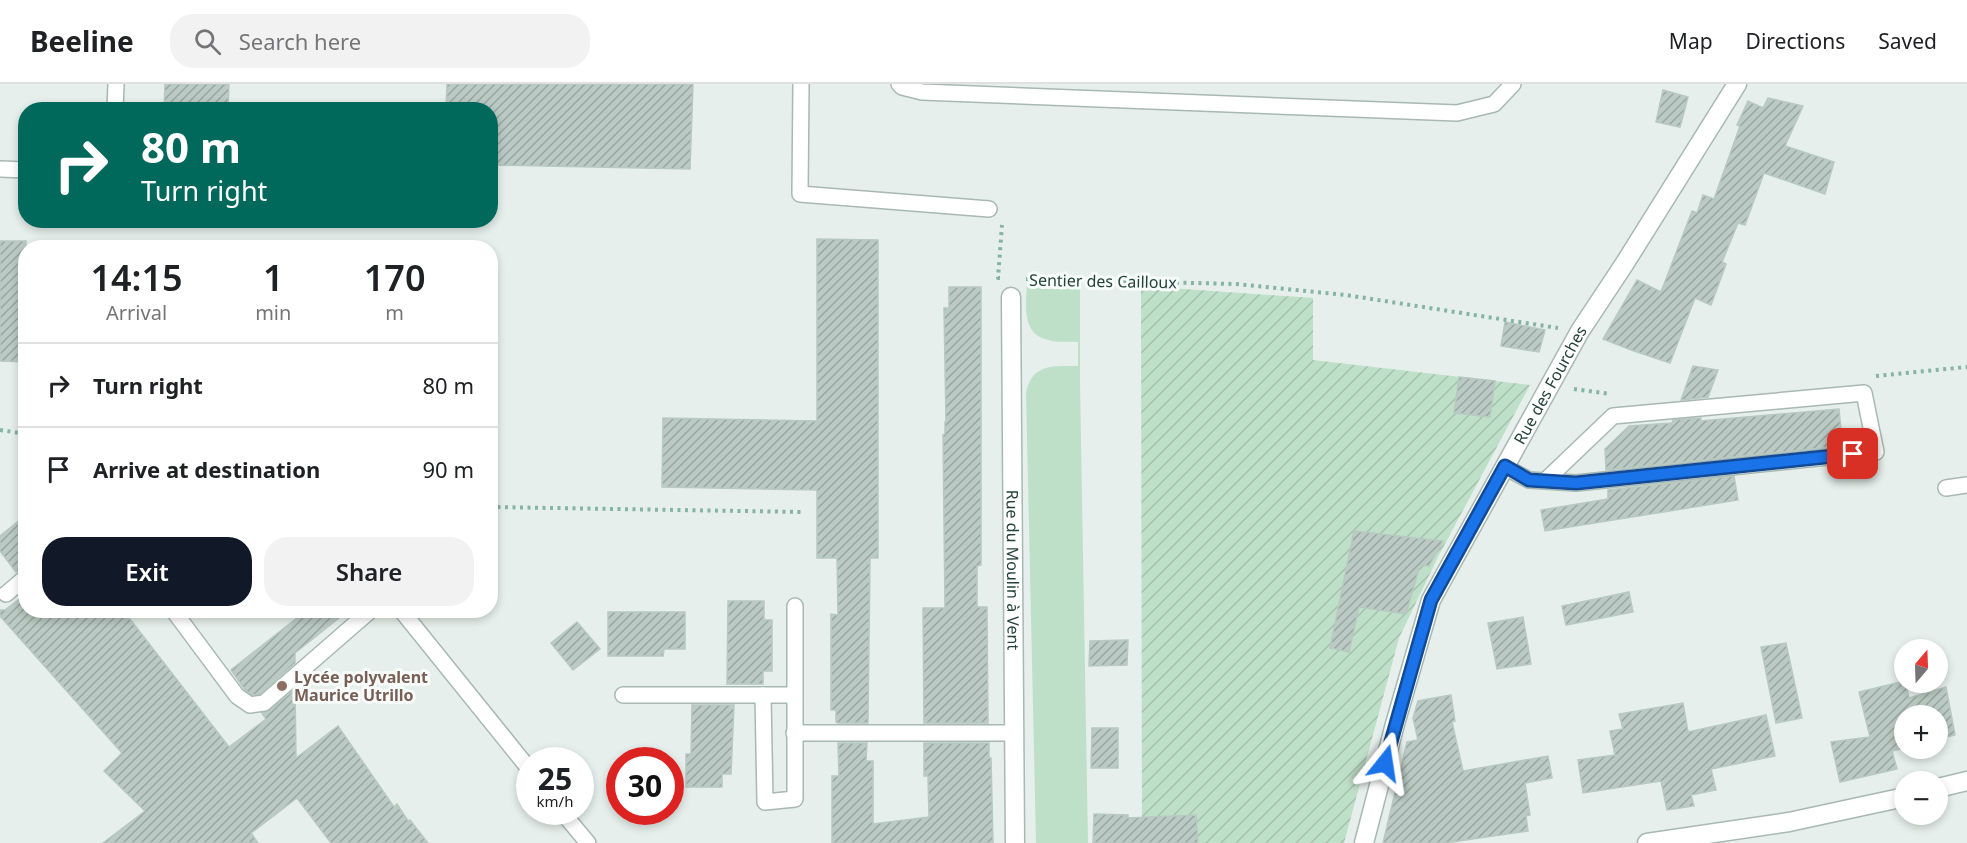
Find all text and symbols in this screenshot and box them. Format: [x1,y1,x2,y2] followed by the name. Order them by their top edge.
[170,14,590,68] search box
[30,22,134,60] text: Beeline
[191,25,224,58] icon: search
[239,26,361,56] text: Search here
[1669,27,1713,55] text: Map
[1746,27,1845,55] text: Directions
[1878,27,1937,55] text: Saved
[141,118,241,175] text: 80 m
[42,126,120,204] icon: right
[141,172,267,209] text: Turn right
[90,253,183,302] text: 14:15
[263,253,284,302] text: 1
[364,253,426,302] text: 170
[1029,269,1178,293] street label: Sentier des Cailloux
[106,299,167,326] text: Arrival
[255,299,291,326] text: min
[385,299,404,326] text: m
[1508,321,1592,448] street label: Rue des Fourches
[42,369,75,402] icon: right
[93,370,203,400] text: Turn right
[423,370,474,400] text: 80 m
[1827,428,1878,479] pin
[1836,437,1869,470] icon: arrive
[42,453,75,486] icon: arrive
[93,454,320,484] text: Arrive at destination
[423,454,474,484] text: 90 m
[1001,490,1025,651] street label: Rue du Moulin à Vent
[42,537,252,606] button: Exit
[264,537,474,606] button: Share
[1894,639,1948,693] north arrow
[1894,639,1948,825] map controls
[294,666,428,706] place label: Lycée polyvalent Maurice Utrillo
[275,679,289,693] marker: Lycée polyvalent Maurice Utrillo
[1894,705,1948,759] button: +
[1353,731,1417,795] position arrow
[606,747,684,825] speed limit sign: 30
[538,758,572,799] text: 25
[1894,771,1948,825] button: −
[537,791,573,811] text: km/h

